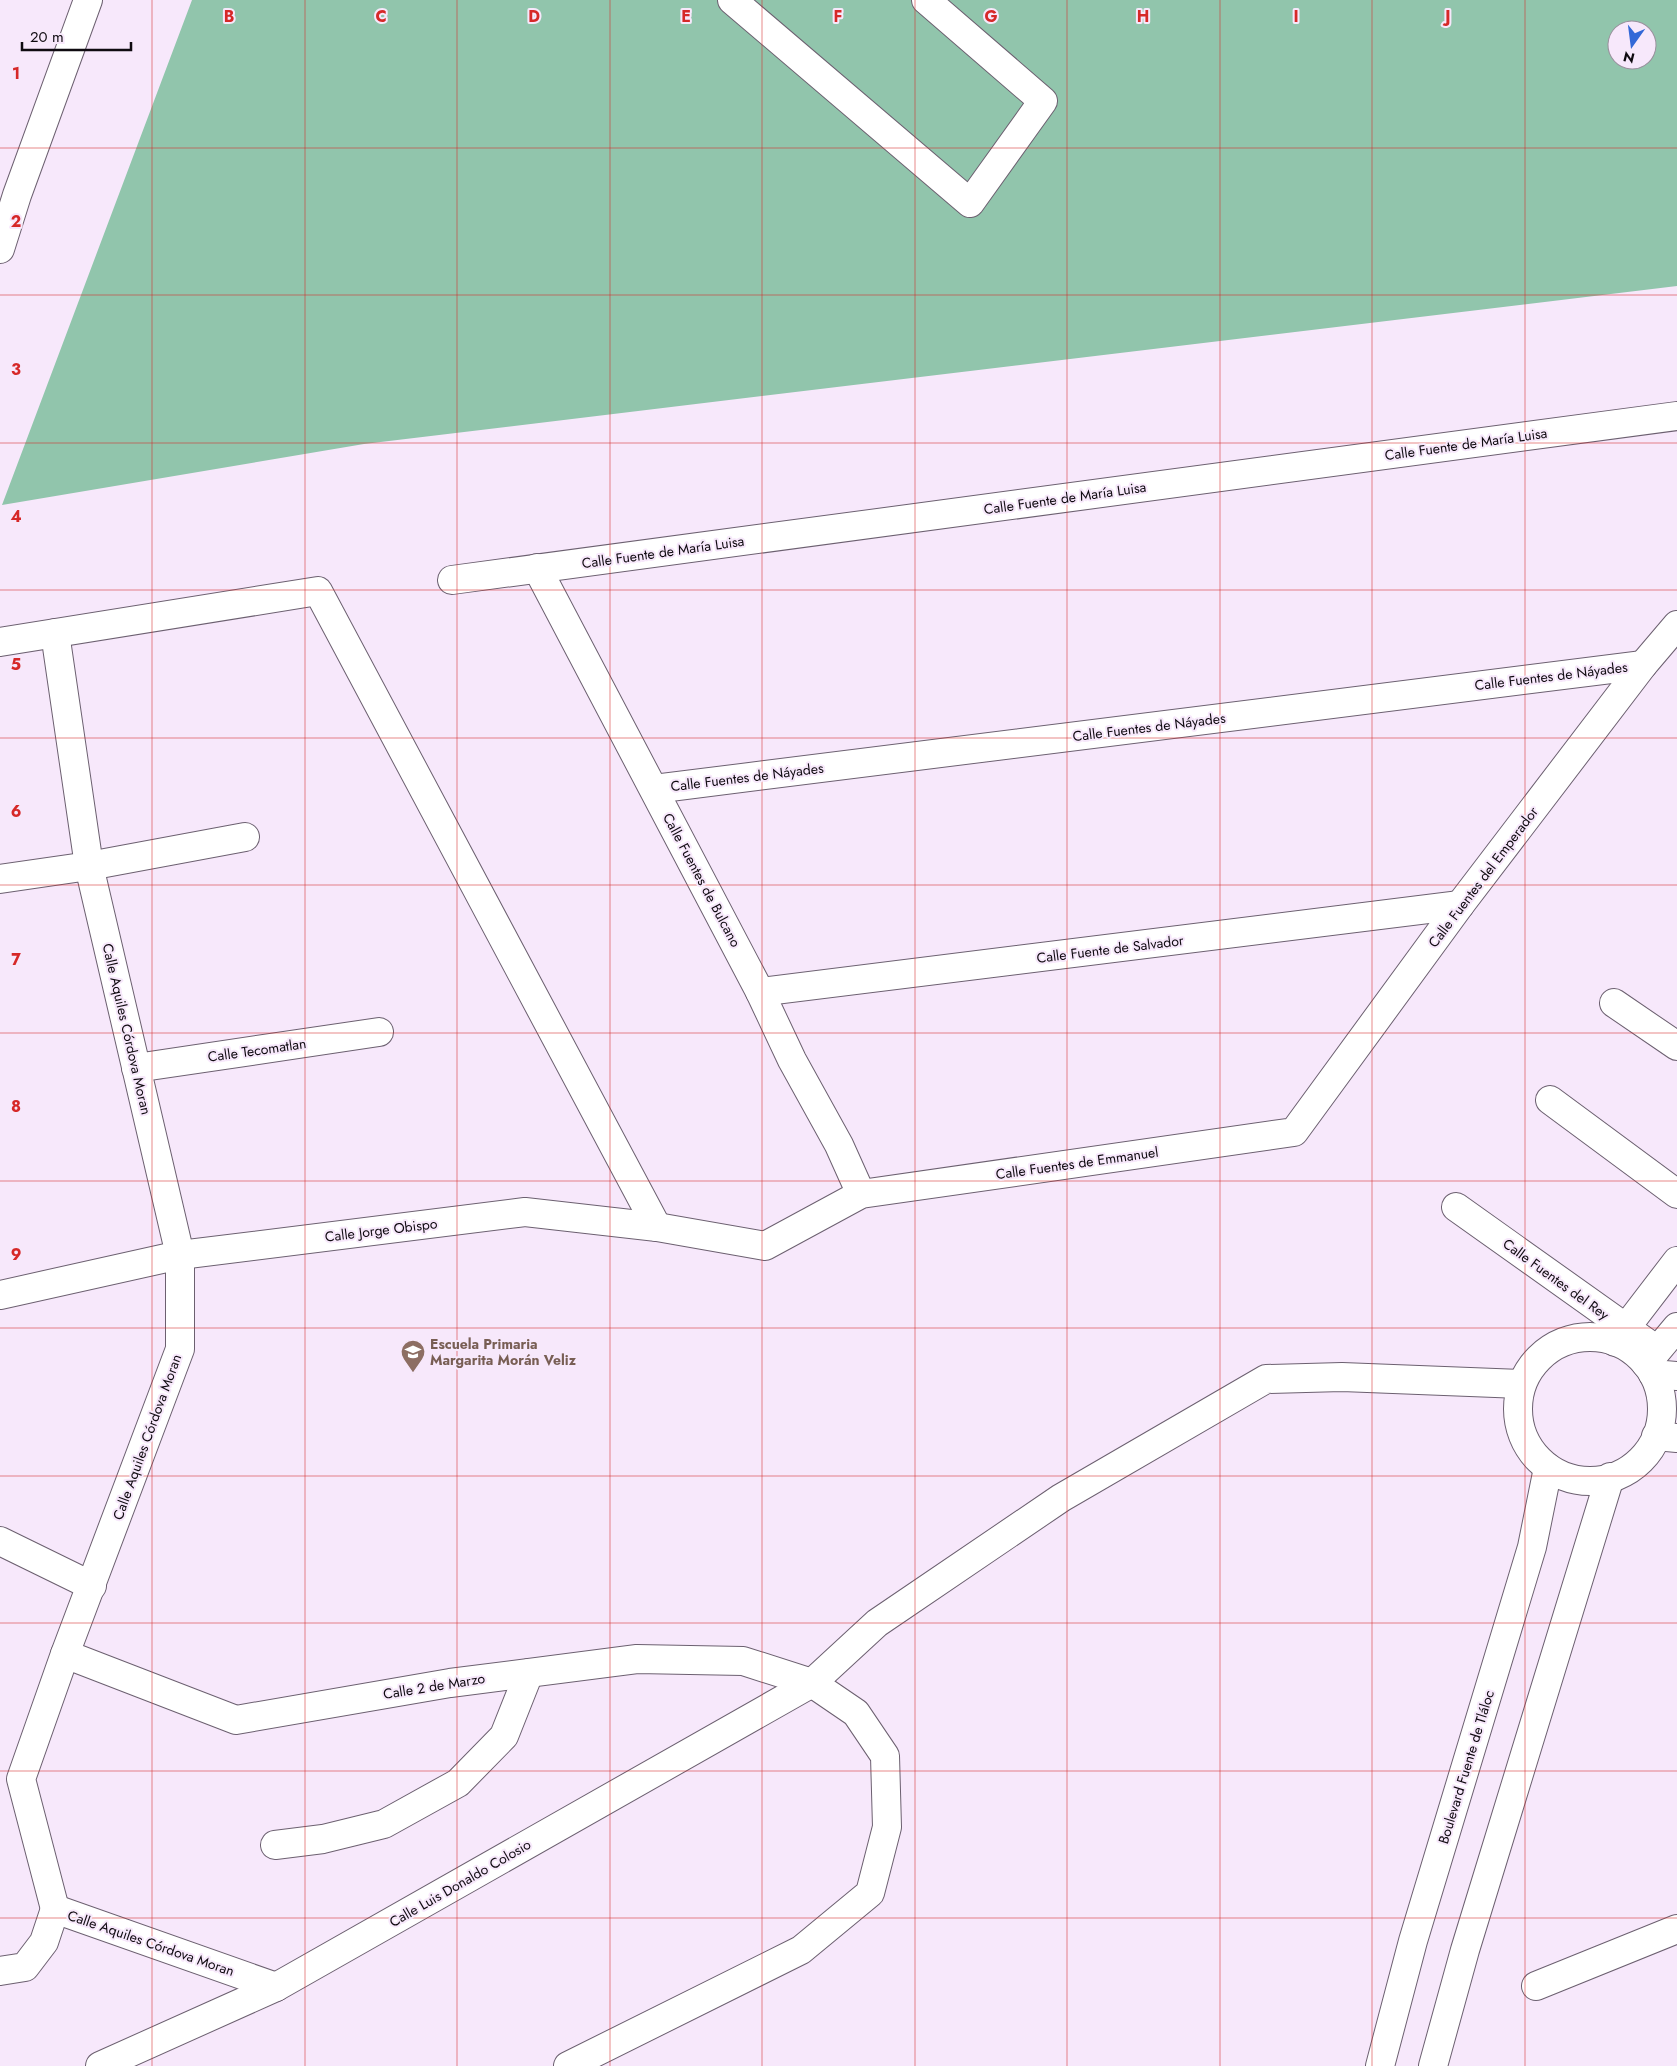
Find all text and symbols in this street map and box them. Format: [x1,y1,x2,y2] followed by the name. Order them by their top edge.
[224,5,234,28] text: B
[375,5,387,28] text: C
[528,5,540,28] text: D
[681,5,691,28] text: E
[834,5,842,28] text: F
[984,5,998,28] text: G
[1137,5,1149,28] text: H
[1293,5,1299,28] text: I
[1442,5,1451,28] text: J
[22,20,131,52] scale bar
[1607,20,1657,70] north arrow
[30,26,64,48] text: 20 m
[1621,47,1637,69] text: N
[12,62,20,85] text: 1
[11,210,21,233] text: 2
[11,358,21,381] text: 3
[1383,423,1549,465] street label: Calle Fuente de María Luisa
[982,477,1148,519] street label: Calle Fuente de María Luisa
[10,505,22,528] text: 4
[580,531,746,573] street label: Calle Fuente de María Luisa
[11,653,21,676] text: 5
[1473,657,1629,695] street label: Calle Fuentes de Náyades
[1071,708,1227,746] street label: Calle Fuentes de Náyades
[669,758,825,796] street label: Calle Fuentes de Náyades
[11,800,21,823] text: 6
[1423,802,1543,952] street label: Calle Fuentes del Emperador
[658,809,746,951] street label: Calle Fuentes de Bulcano
[1035,930,1185,968] street label: Calle Fuente de Salvador
[98,941,156,1117] street label: Calle Aquiles Córdova Moran
[11,948,21,971] text: 7
[207,1033,307,1067] street label: Calle Tecomatlan
[11,1095,21,1118] text: 8
[994,1142,1160,1184] street label: Calle Fuentes de Emmanuel
[324,1213,439,1247] street label: Calle Jorge Obispo
[1499,1234,1614,1325] street label: Calle Fuentes del Rey
[11,1243,21,1266] text: 9
[430,1334,577,1370] place label: Escuela Primaria Margarita Morán Veliz
[400,1339,426,1373] school or university icon: Escuela Primaria Margarita Morán Veliz
[108,1351,186,1523] street label: Calle Aquiles Córdova Moran
[382,1668,487,1704] street label: Calle 2 de Marzo
[1433,1688,1499,1846] street label: Boulevard Fuente de Tláloc
[386,1834,535,1932] street label: Calle Luis Donaldo Colosio
[65,1905,237,1981] street label: Calle Aquiles Córdova Moran

